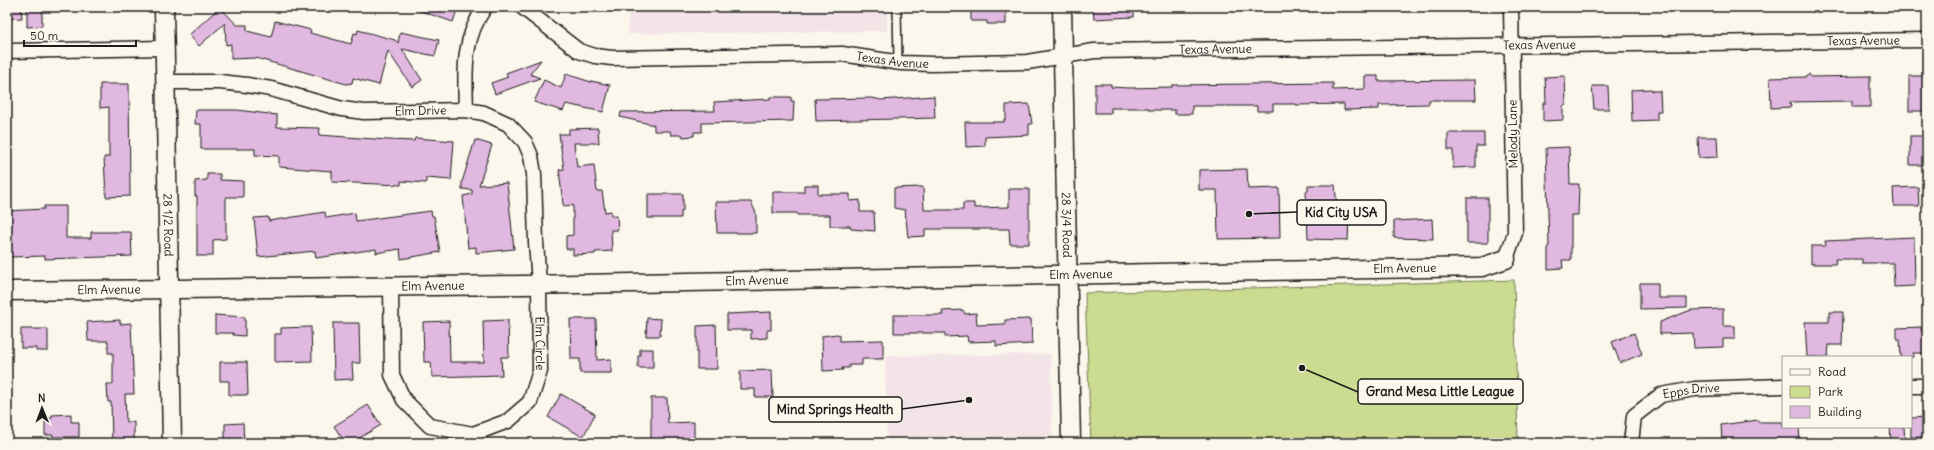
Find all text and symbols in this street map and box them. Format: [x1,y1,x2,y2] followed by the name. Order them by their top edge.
[24,22,136,48] scale bar
[30,28,59,43] text: 50 m
[1827,32,1900,48] street label: Texas Avenue
[1503,37,1576,53] street label: Texas Avenue
[1179,41,1252,57] street label: Texas Avenue
[855,48,929,71] street label: Texas Avenue
[1504,99,1521,169] street label: Melody Lane
[395,102,446,118] street label: Elm Drive
[1059,192,1075,258] street label: 28 3/4 Road
[160,193,177,257] street label: 28 1/2 Road
[1297,200,1386,225] callout: Kid City USA
[1305,204,1378,221] text: Kid City USA
[1373,260,1437,276] street label: Elm Avenue
[1049,266,1113,282] street label: Elm Avenue
[725,272,789,288] street label: Elm Avenue
[401,278,465,293] street label: Elm Avenue
[77,281,141,297] street label: Elm Avenue
[532,316,548,370] street label: Elm Circle
[1782,356,1912,428] legend
[1818,364,1846,379] text: Road
[1358,379,1523,404] callout: Grand Mesa Little League
[1661,380,1720,402] street label: Epps Drive
[1366,383,1514,400] text: Grand Mesa Little League
[1818,384,1843,399] text: Park
[22,388,62,428] north arrow
[38,391,46,405] text: N
[769,397,902,422] callout: Mind Springs Health
[777,401,894,418] text: Mind Springs Health
[1818,404,1862,419] text: Building

